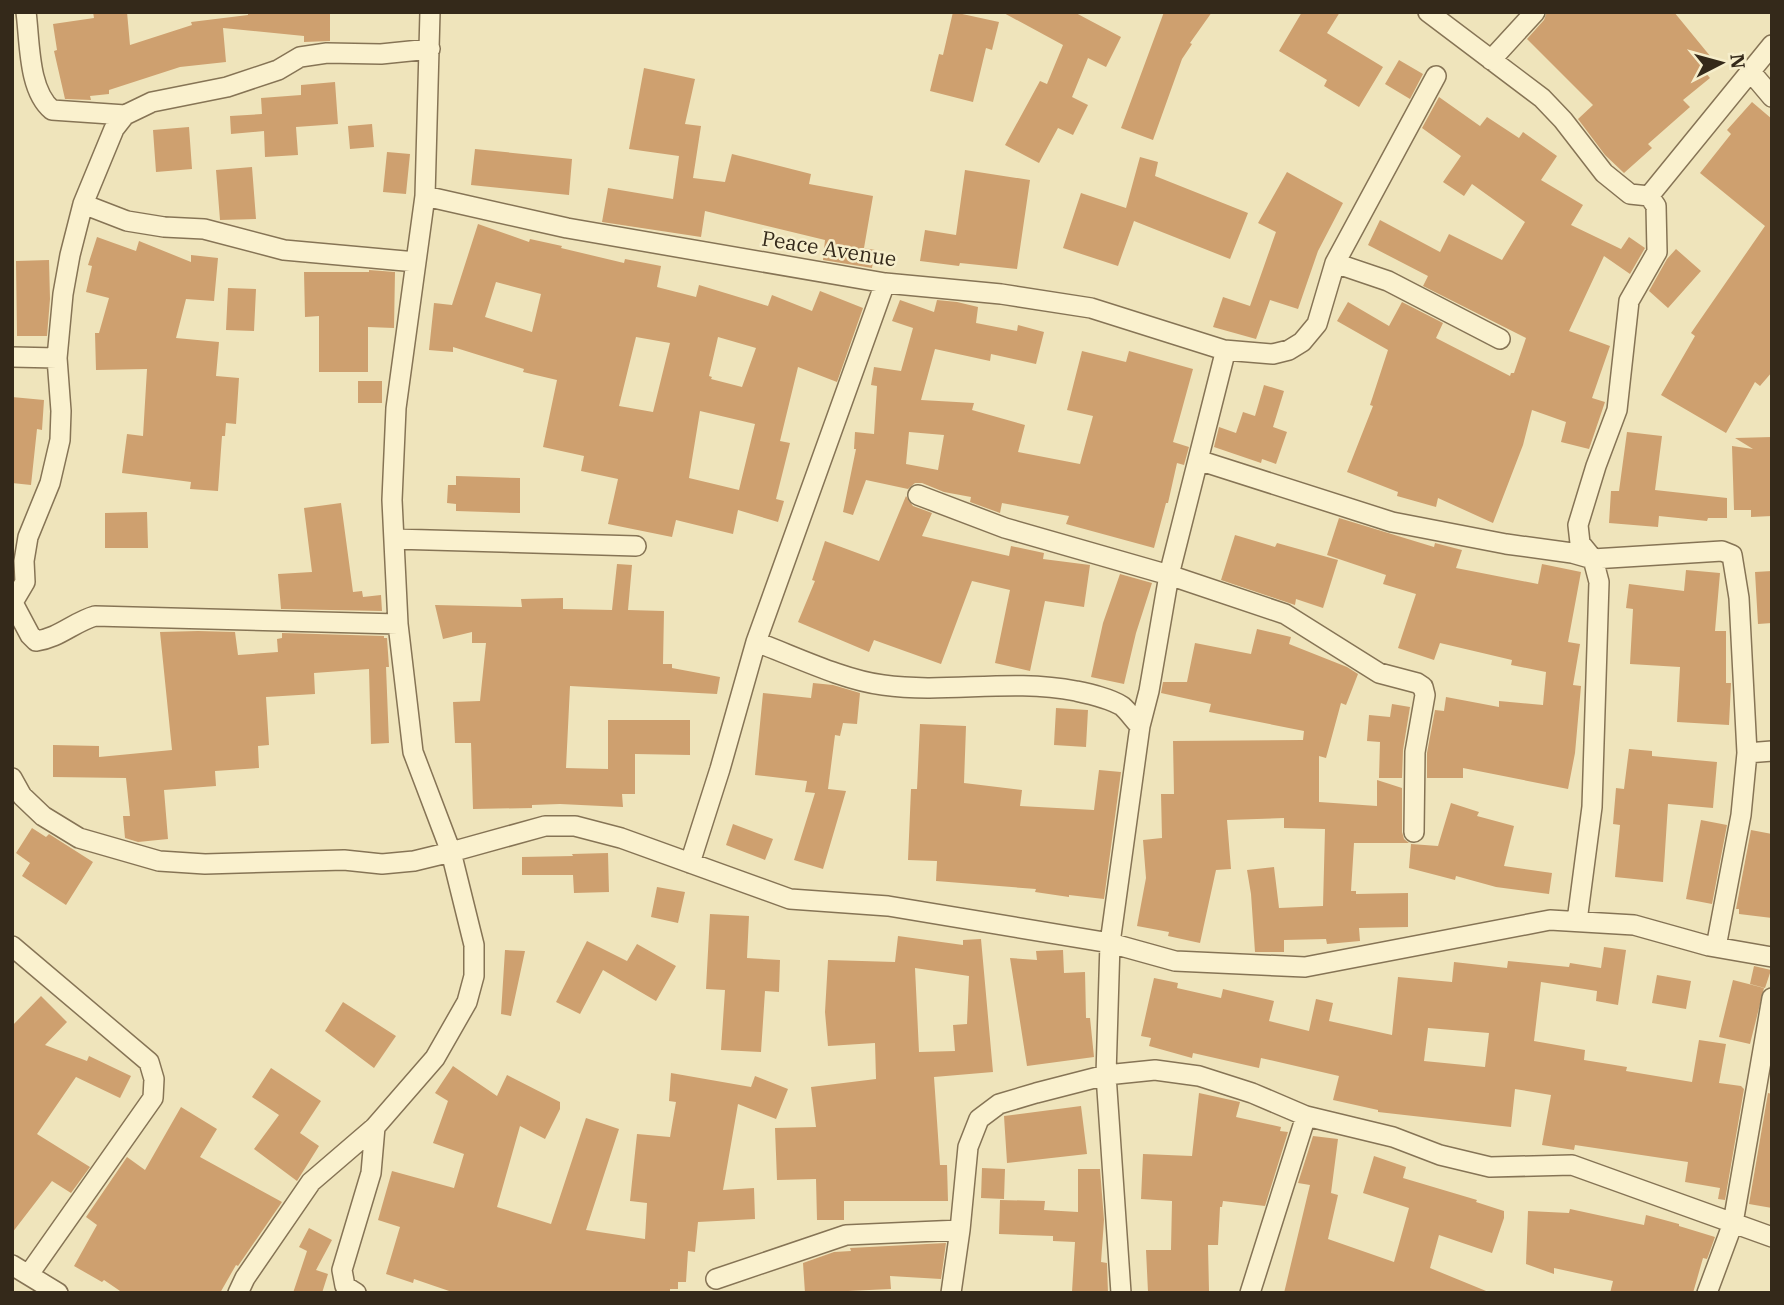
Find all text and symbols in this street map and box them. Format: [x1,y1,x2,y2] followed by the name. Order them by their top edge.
[1686,28,1756,98] north arrow
[1725,52,1751,70] text: N
[760,224,899,272] street label: Peace Avenue

